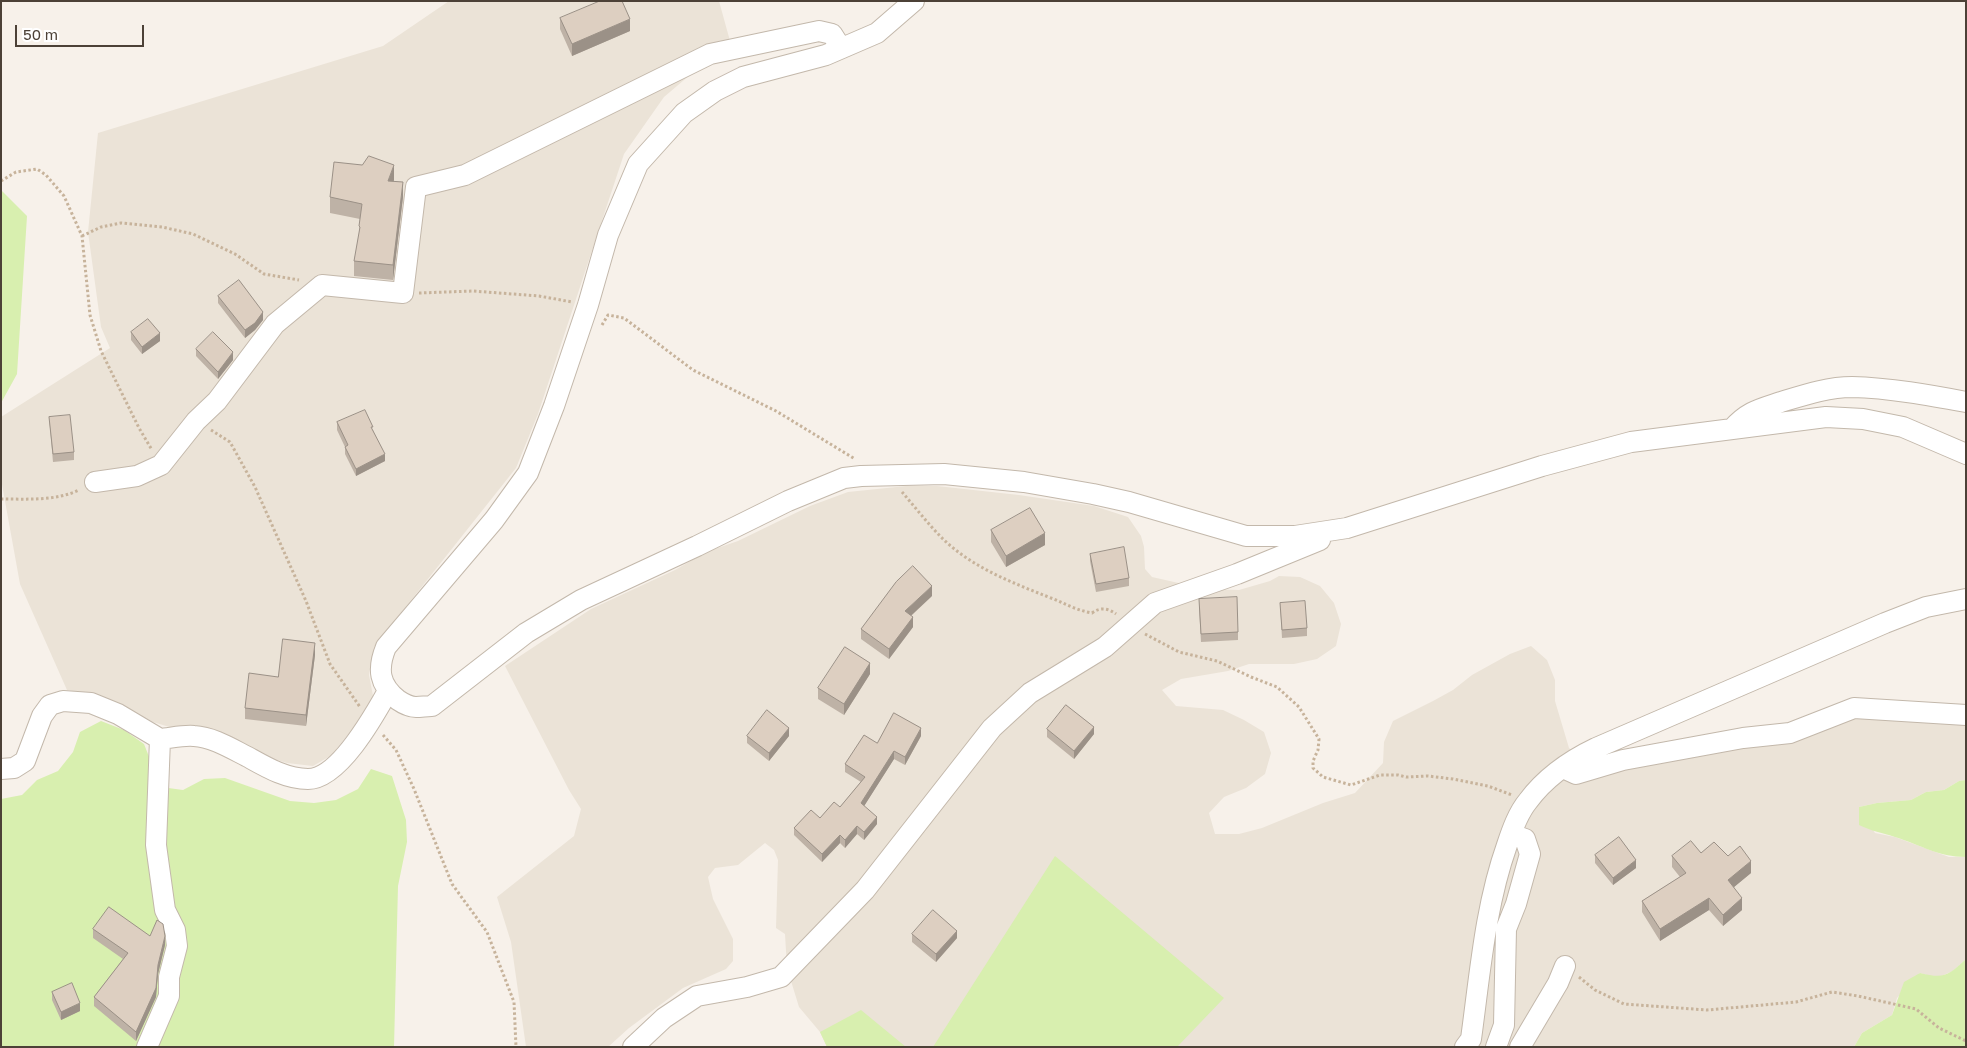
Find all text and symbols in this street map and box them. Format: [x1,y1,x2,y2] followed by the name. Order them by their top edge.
[18,15,146,47] scale bar
[23,25,58,43] text: 50 m

